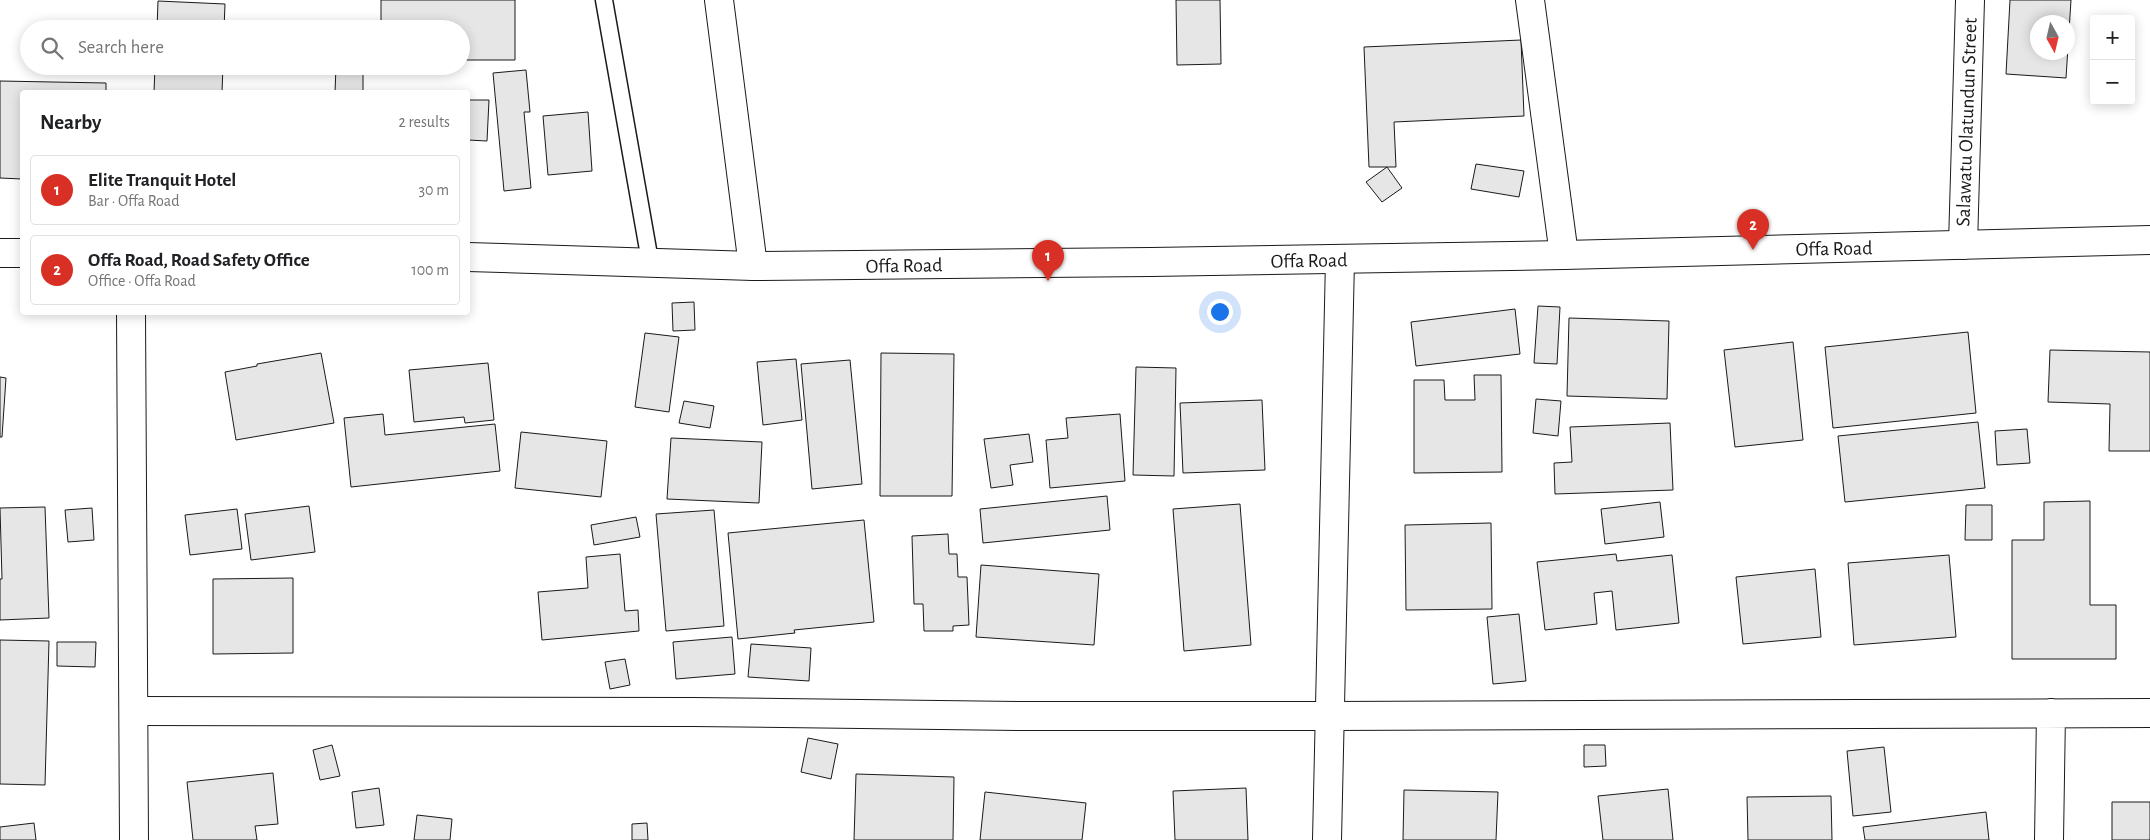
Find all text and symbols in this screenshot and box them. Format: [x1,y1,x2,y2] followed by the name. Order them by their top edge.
[2030,15,2075,60] north arrow
[2090,15,2135,105] map controls
[2090,15,2135,60] button: +
[1953,17,1981,227] street label: Salawatu Olatundun Street
[20,20,470,75] search box
[38,34,66,62] icon: search
[78,38,164,57] text: Search here
[2090,60,2135,105] button: −
[40,112,101,133] text: Nearby
[398,114,450,130] text: 2 results
[88,171,236,190] text: Elite Tranquit Hotel
[54,182,60,198] text: 1
[419,182,449,198] text: 30 m
[88,193,179,209] text: Bar · Offa Road
[1737,209,1769,250] pin: 2
[1795,238,1873,260] street label: Offa Road
[1032,240,1064,281] pin: 1
[1270,250,1348,272] street label: Offa Road
[88,251,310,270] text: Offa Road, Road Safety Office
[865,255,943,277] street label: Offa Road
[53,262,61,278] text: 2
[411,262,449,278] text: 100 m
[88,273,196,289] text: Office · Offa Road
[1207,299,1233,325] your location

